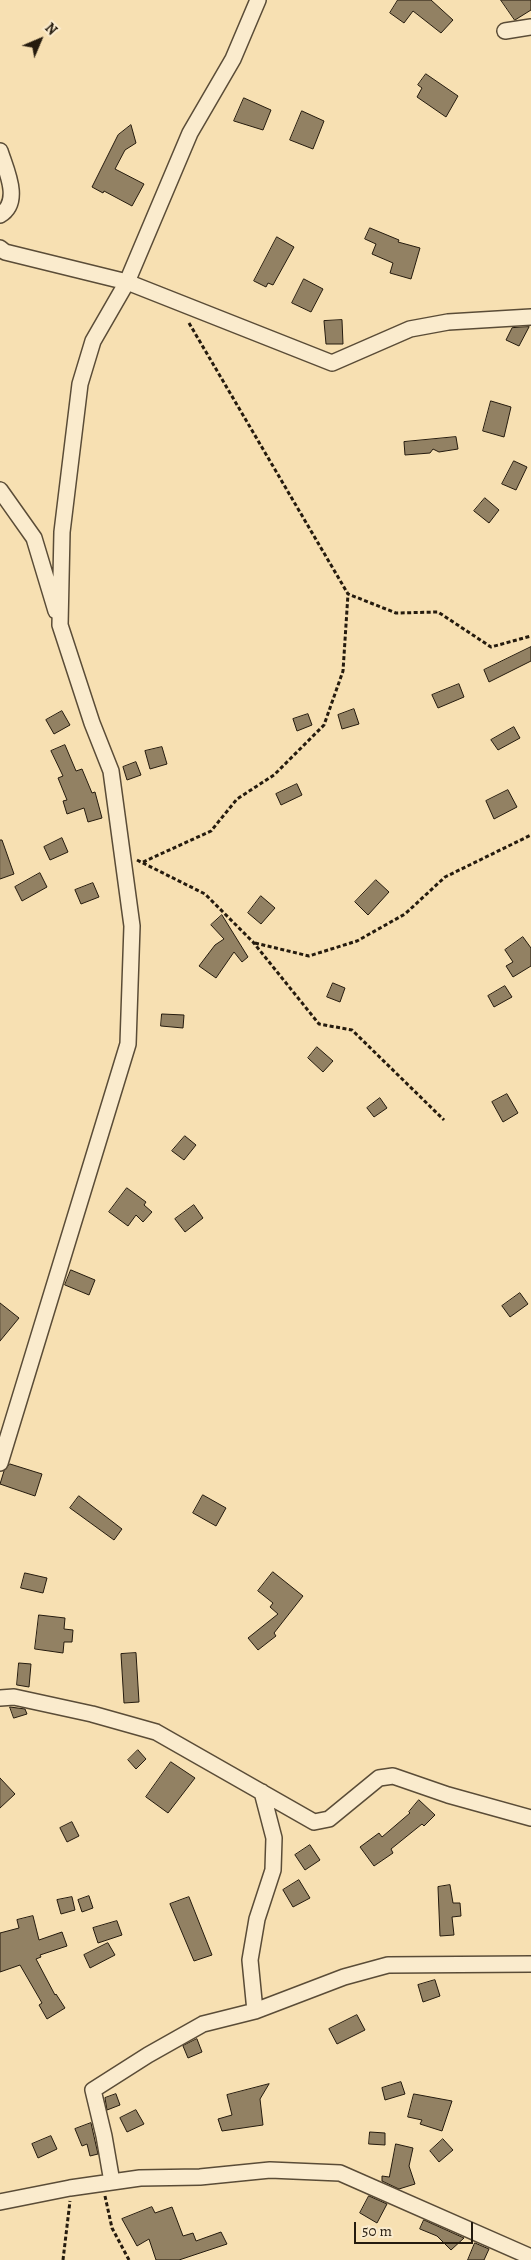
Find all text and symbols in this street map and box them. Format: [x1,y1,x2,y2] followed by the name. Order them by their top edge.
[15,15,65,65] north arrow
[41,19,61,39] text: N
[356,2212,475,2244] scale bar
[362,2221,392,2241] text: 50 m

